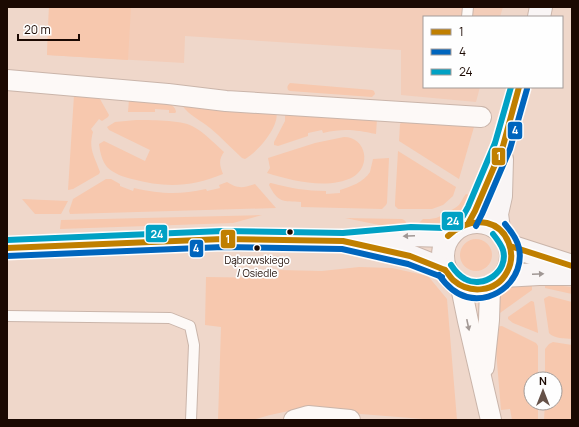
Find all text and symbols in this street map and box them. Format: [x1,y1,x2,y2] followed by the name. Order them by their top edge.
[18,16,79,42] scale bar
[423,16,563,88] legend
[24,21,51,38] text: 20 m
[459,23,464,40] text: 1
[459,43,466,60] text: 4
[459,63,473,80] text: 24
[507,121,523,140] line badge: 4
[512,122,519,137] text: 4
[491,147,506,166] line badge: 1
[497,148,501,163] text: 1
[441,211,464,231] line badge: 24
[446,213,460,228] text: 24
[145,224,168,243] line badge: 24
[150,226,164,241] text: 24
[285,227,295,237] unlabelled marker
[220,229,236,249] line badge: 1
[226,231,230,246] text: 1
[403,232,415,239] one-way arrow
[189,239,204,258] line badge: 4
[193,240,200,255] text: 4
[252,243,262,253] marker: Dąbrowskiego / Osiedle
[224,253,290,280] place label: Dąbrowskiego / Osiedle
[532,271,545,277] one-way arrow
[466,319,472,331] one-way arrow
[523,371,563,411] north arrow
[539,373,547,388] text: N

